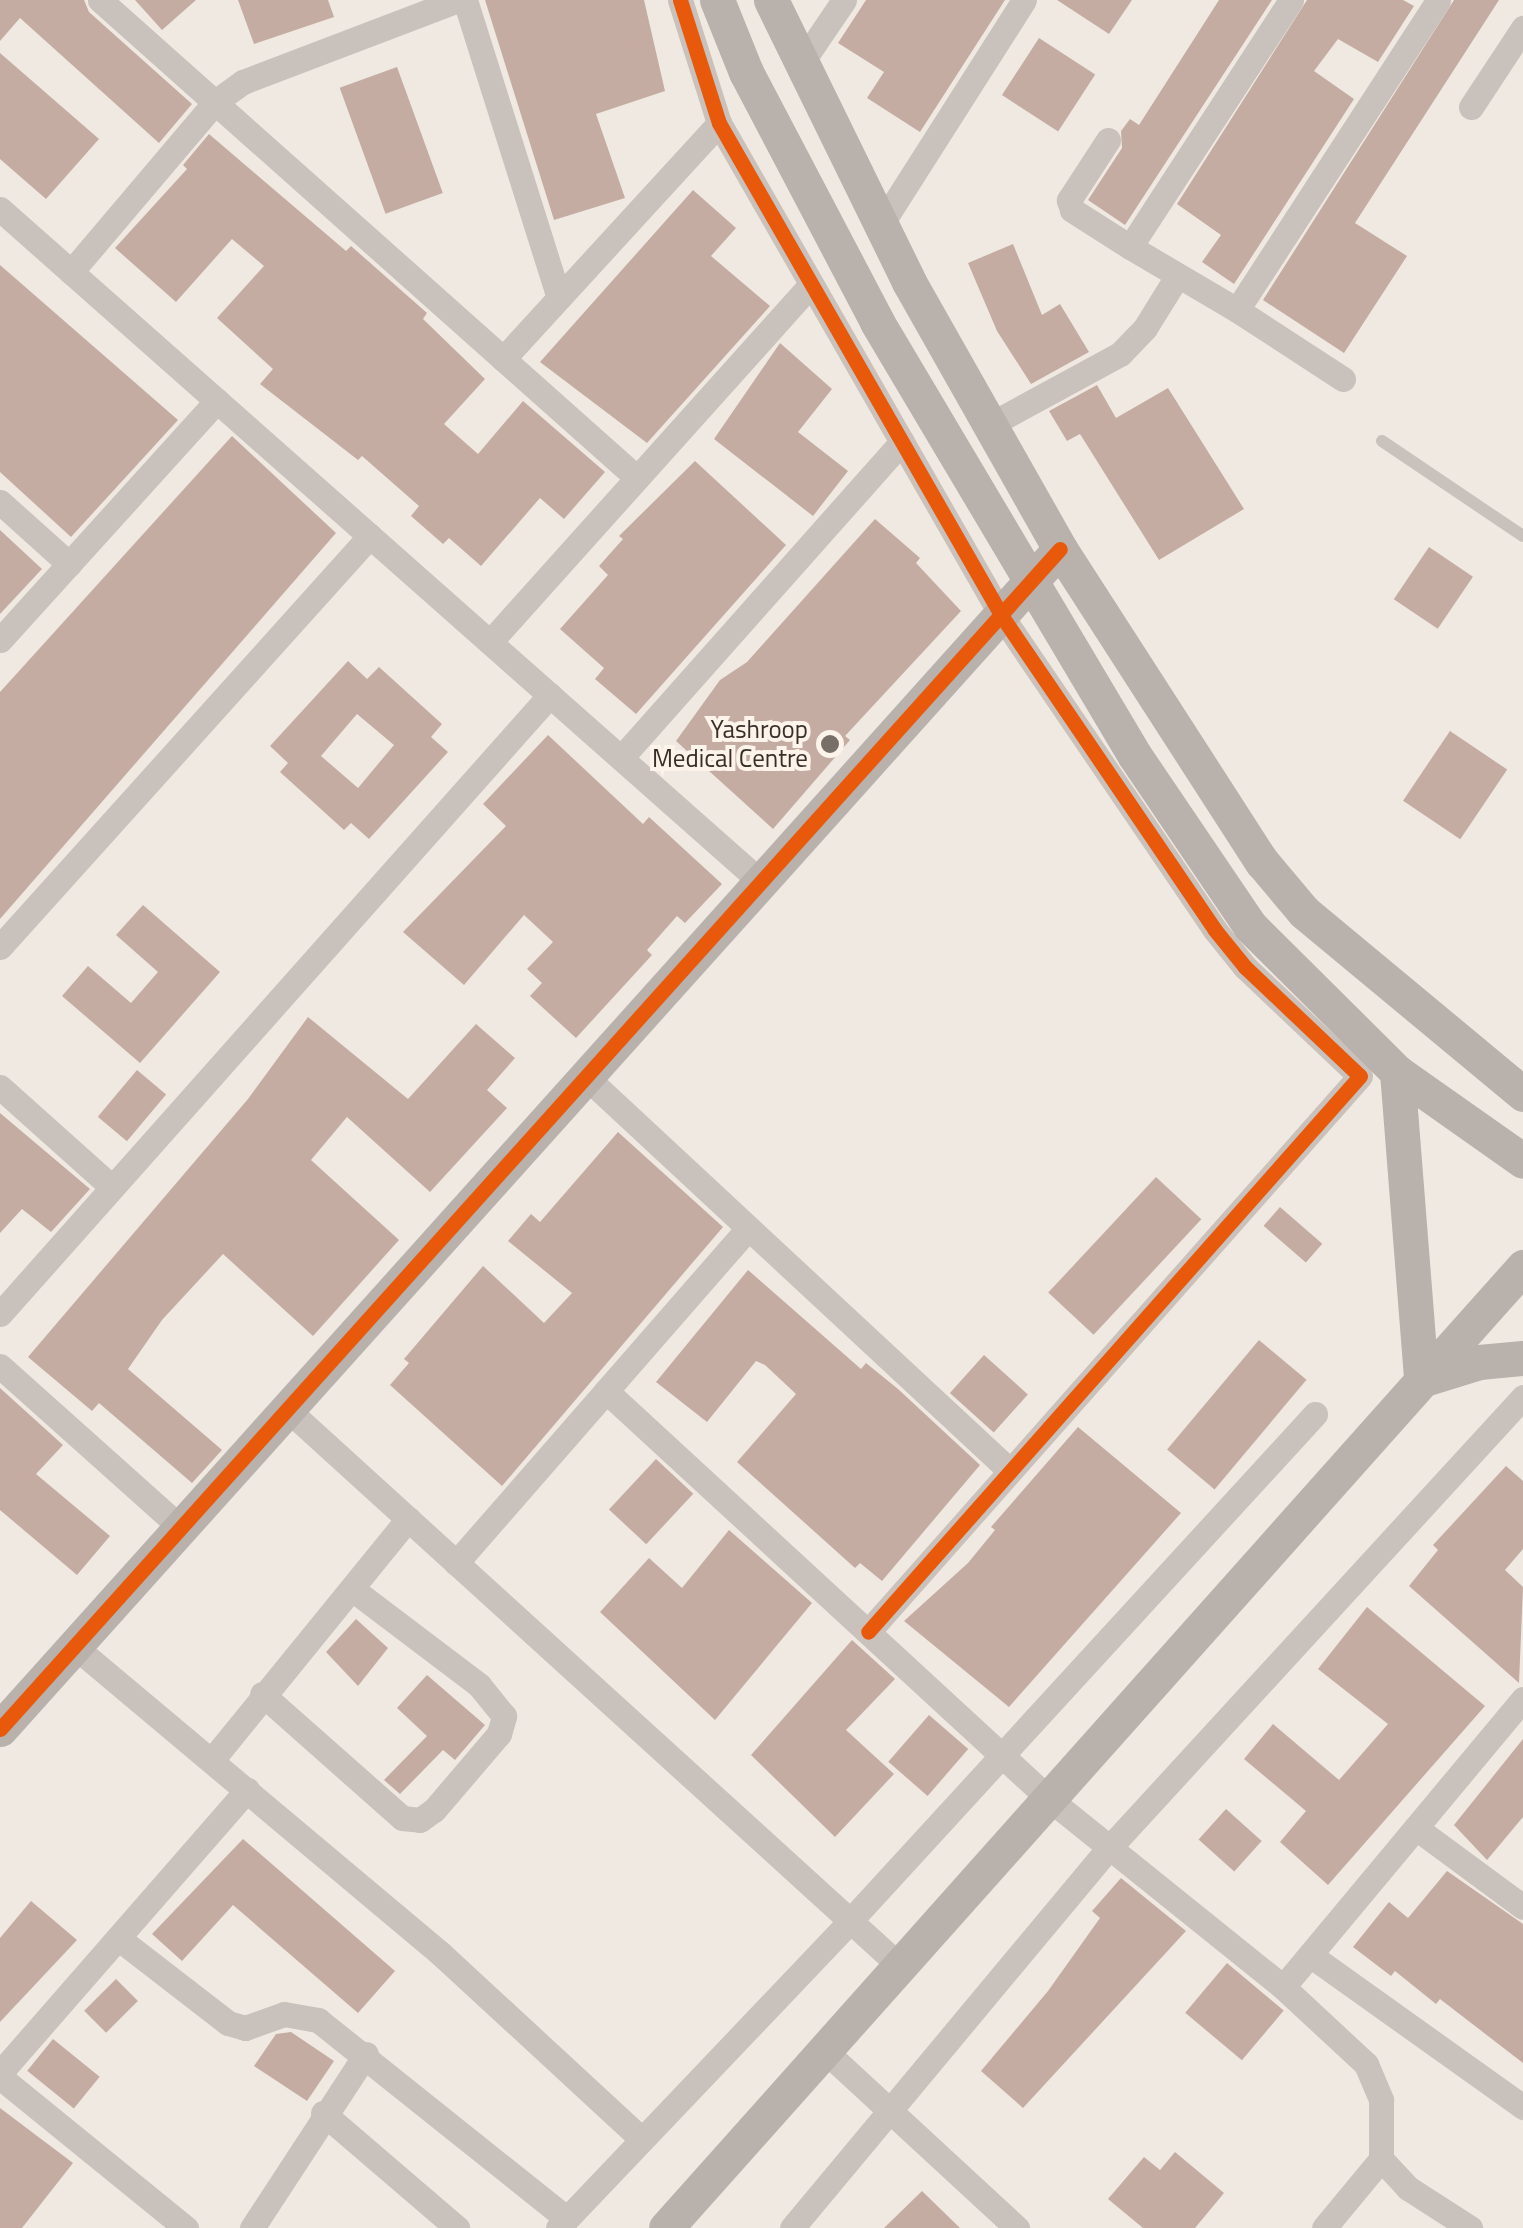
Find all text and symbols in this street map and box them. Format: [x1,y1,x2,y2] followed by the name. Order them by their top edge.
[652,715,808,774] place label: Yashroop Medical Centre
[817,731,843,757] marker: Yashroop Medical Centre

